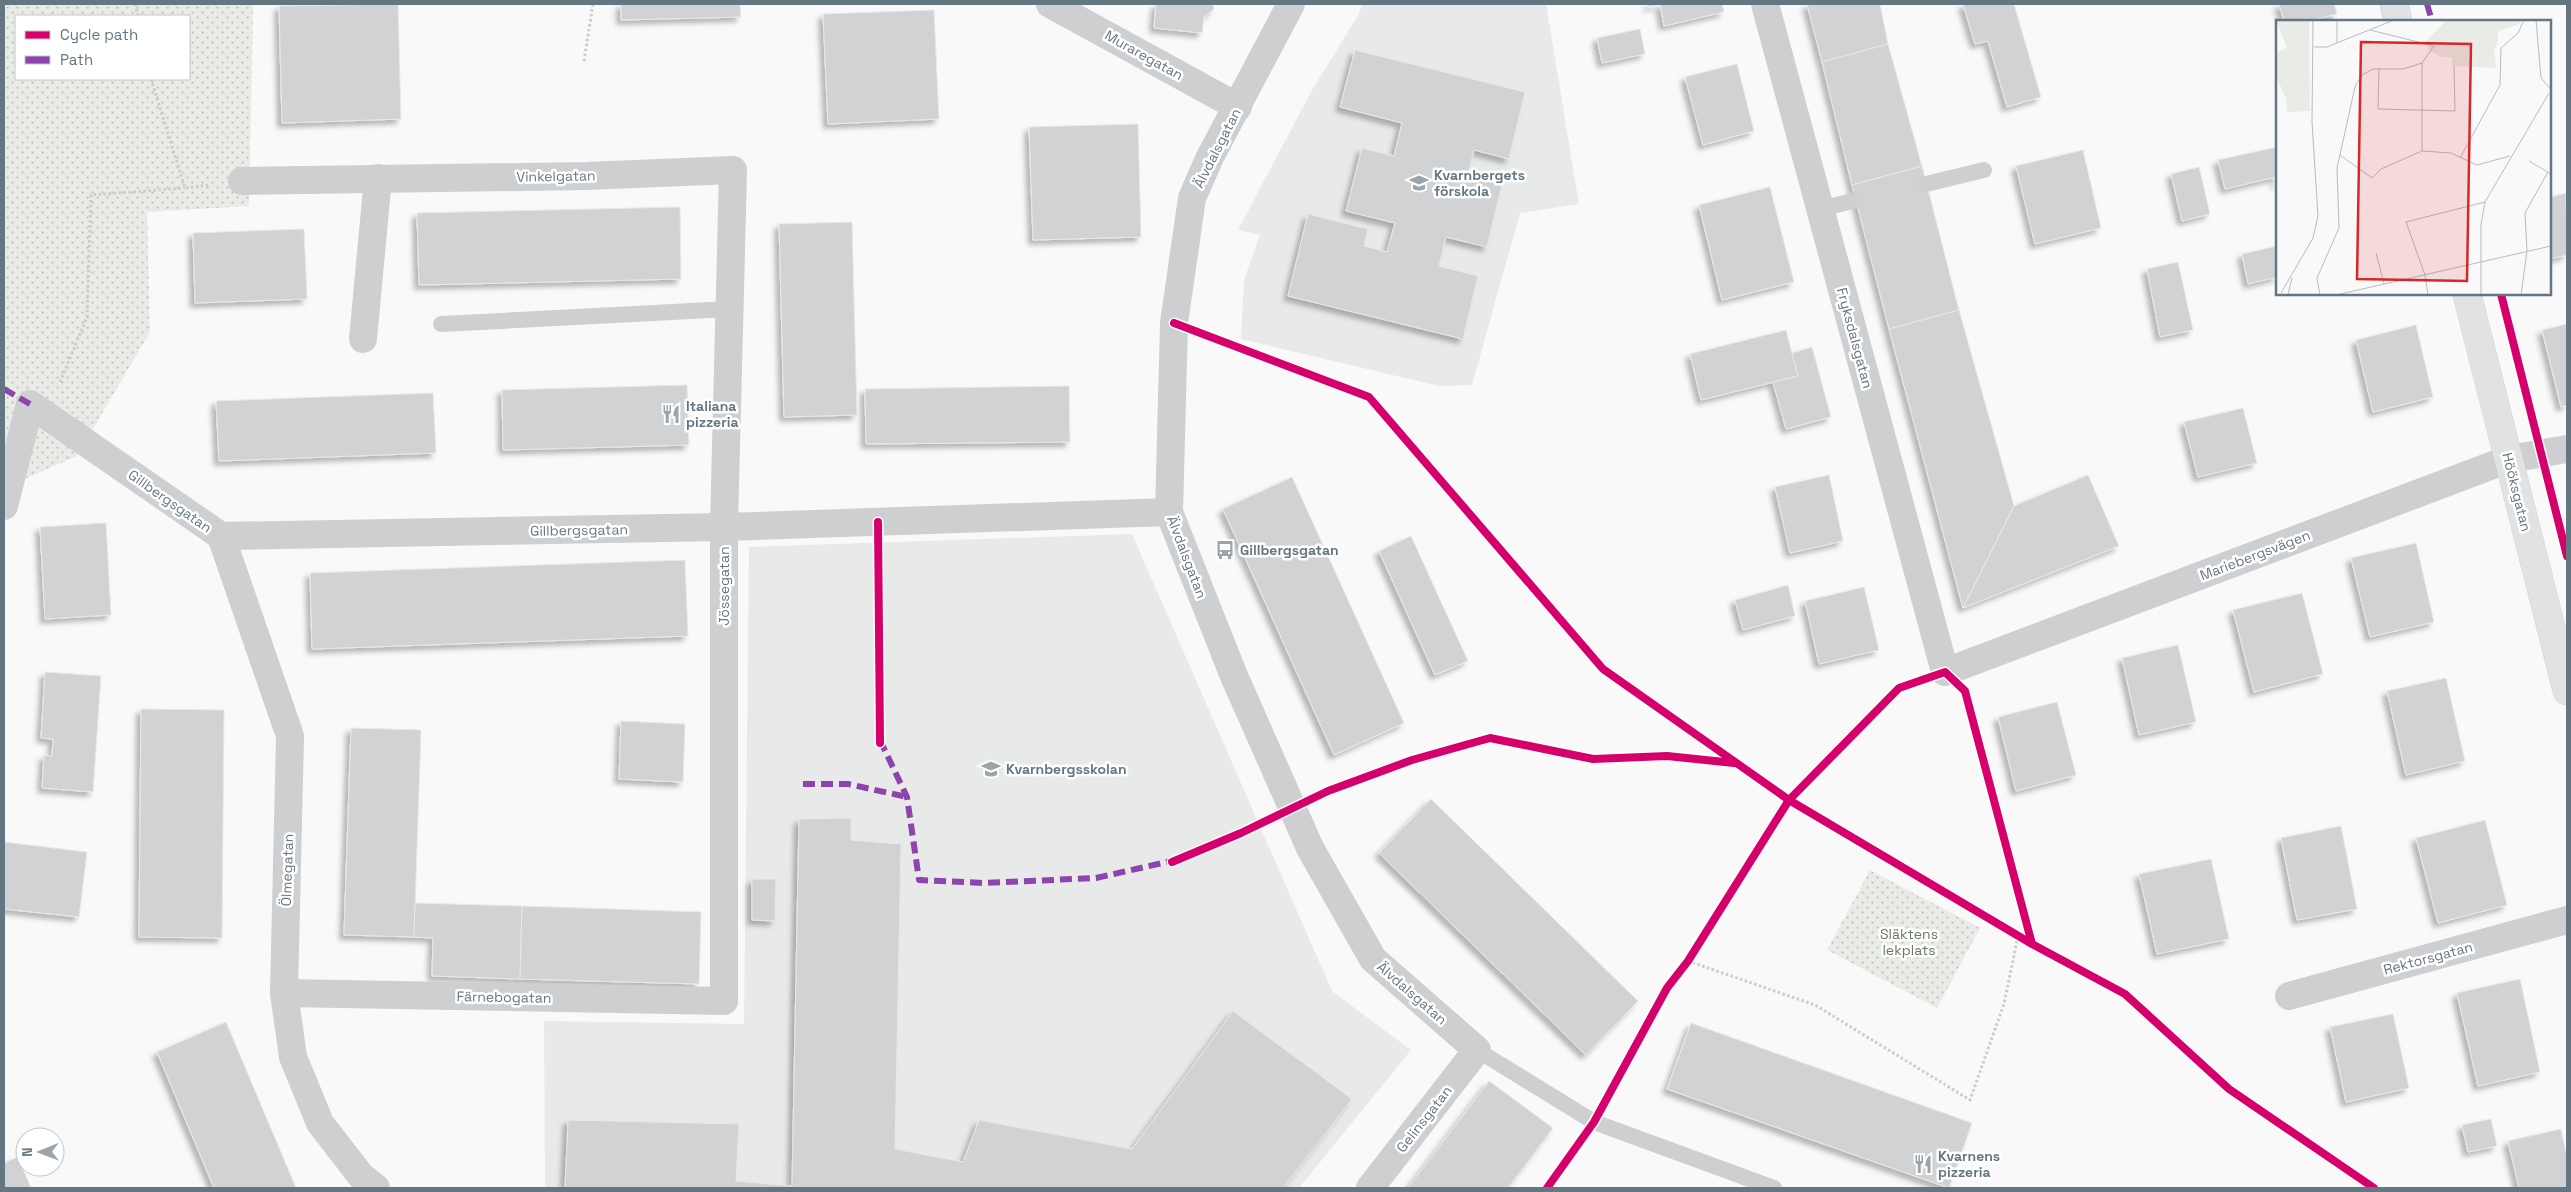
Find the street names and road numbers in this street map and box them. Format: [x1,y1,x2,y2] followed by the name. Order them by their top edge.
[1102,26,1186,84] street label: Muraregatan
[1189,105,1245,191] street label: Älvdalsgatan
[516,166,596,186] street label: Vinkelgatan
[1833,286,1877,390] street label: Fryksdalsgatan
[2498,451,2536,533] street label: Hööksgatan
[125,466,215,536] street label: Gillbergsgatan
[1163,513,1211,601] street label: Älvdalsgatan
[530,520,628,540] street label: Gillbergsgatan
[2197,526,2313,584] street label: Mariebergsvägen
[715,546,733,626] street label: Jössegatan
[277,833,297,907] street label: Ölmegatan
[2381,937,2475,979] street label: Rektorsgatan
[1373,958,1451,1028] street label: Älvdalsgatan
[456,987,552,1007] street label: Färnebogatan
[1392,1082,1456,1156] street label: Gelinsgatan

